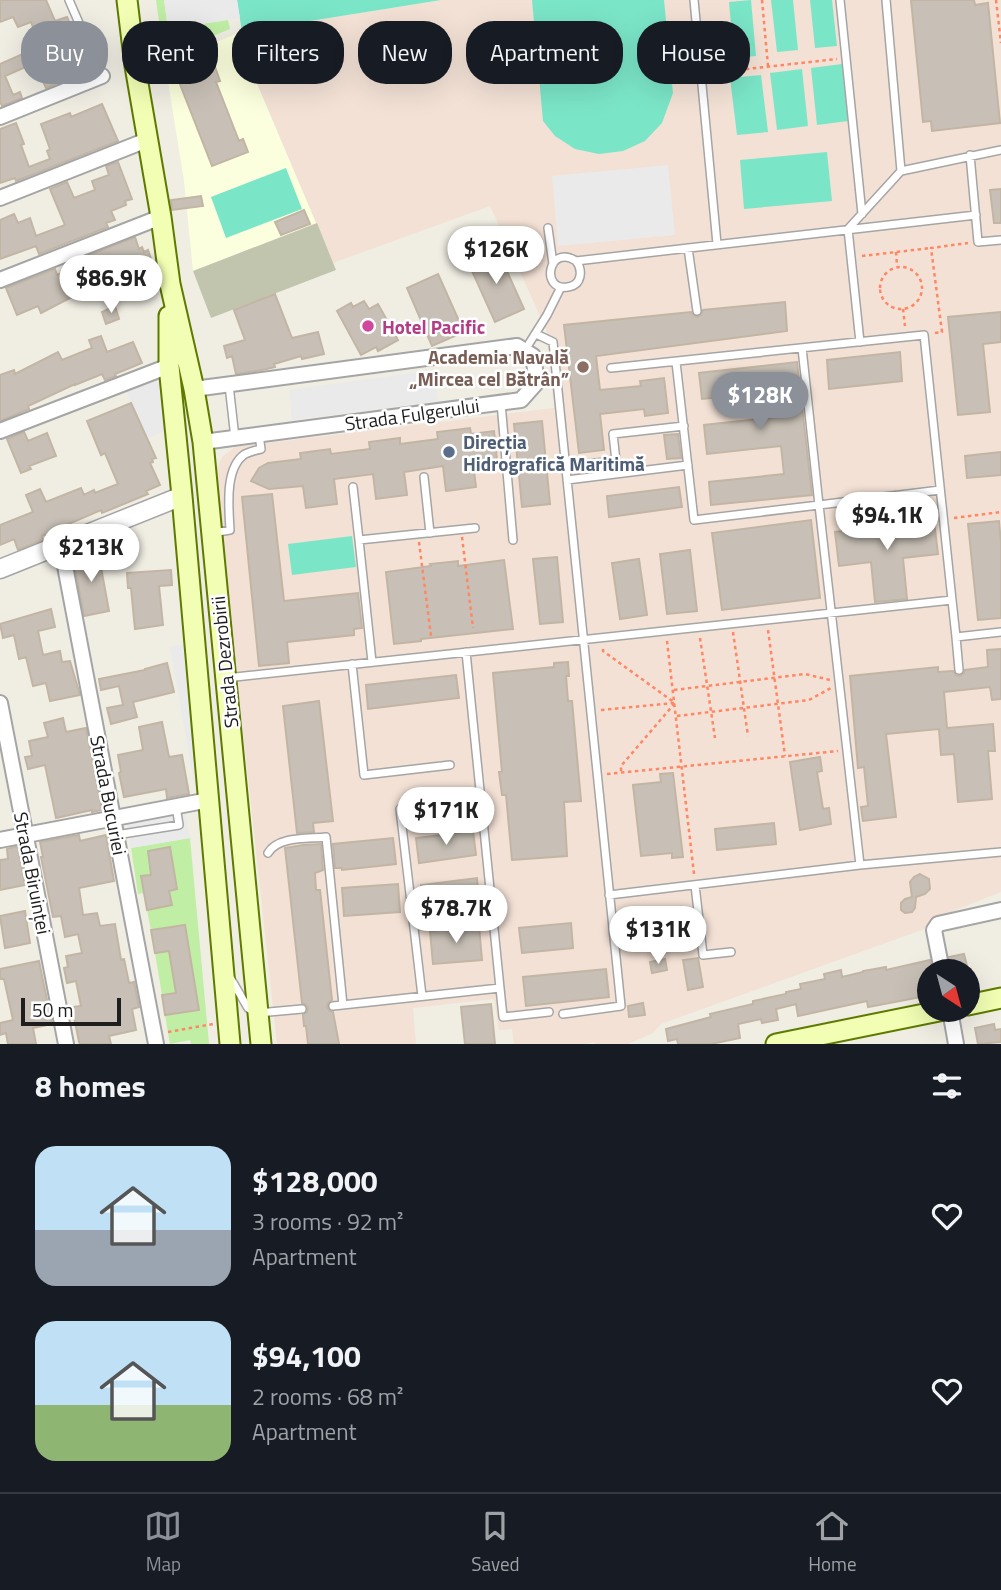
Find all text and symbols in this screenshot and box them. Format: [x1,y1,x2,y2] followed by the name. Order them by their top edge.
[21,21,108,84] chip: Buy
[122,21,218,84] chip: Rent
[232,21,344,84] chip: Filters
[358,21,452,84] chip: New
[466,21,623,84] chip: Apartment
[637,21,750,84] chip: House
[447,226,545,286] pin: $126K
[463,231,529,266] text: $126K
[54,256,168,315] pin: $86.9K
[75,260,147,295] text: $86.9K
[382,312,485,341] place label: Hotel Pacific
[360,318,376,334] marker: Hotel Pacific
[409,342,569,393] place label: Academia Navală „Mircea cel Bătrân”
[575,359,591,375] marker: Academia Navală „Mircea cel Bătrân”
[711,372,809,432] pin: $128K
[727,377,793,412] text: $128K
[343,390,481,438] street label: Strada Fulgerului
[463,427,645,478] place label: Direcția Hidrografică Maritimă
[441,444,457,460] marker: Direcția Hidrografică Maritimă
[830,492,944,552] pin: $94.1K
[851,497,923,532] text: $94.1K
[42,524,140,584] pin: $213K
[58,529,124,564] text: $213K
[203,595,245,729] street label: Strada Dezrobirii
[83,733,135,857] street label: Strada Bucuriei
[397,788,495,847] pin: $171K
[413,792,479,827] text: $171K
[7,809,59,937] street label: Strada Biruinței
[399,886,513,945] pin: $78.7K
[420,890,492,925] text: $78.7K
[609,906,707,966] pin: $131K
[625,911,691,946] text: $131K
[917,959,980,1022] north arrow
[917,959,980,1022] map controls
[21,995,121,1027] scale bar
[32,995,73,1024] text: 50 m
[35,1063,146,1109] text: 8 homes
[928,1067,966,1105] icon: filters
[252,1158,378,1204] text: $128,000
[91,1174,175,1258] icon: home
[928,1197,966,1235] icon: heart
[252,1204,403,1239] text: 3 rooms · 92 m²
[252,1239,357,1274] text: Apartment
[252,1333,361,1379] text: $94,100
[91,1349,175,1433] icon: home
[928,1372,966,1410] icon: heart
[252,1379,403,1414] text: 2 rooms · 68 m²
[252,1414,357,1449] text: Apartment
[144,1507,182,1578] tab: Map
[471,1507,520,1578] tab: Saved
[808,1507,857,1578] tab: Home

